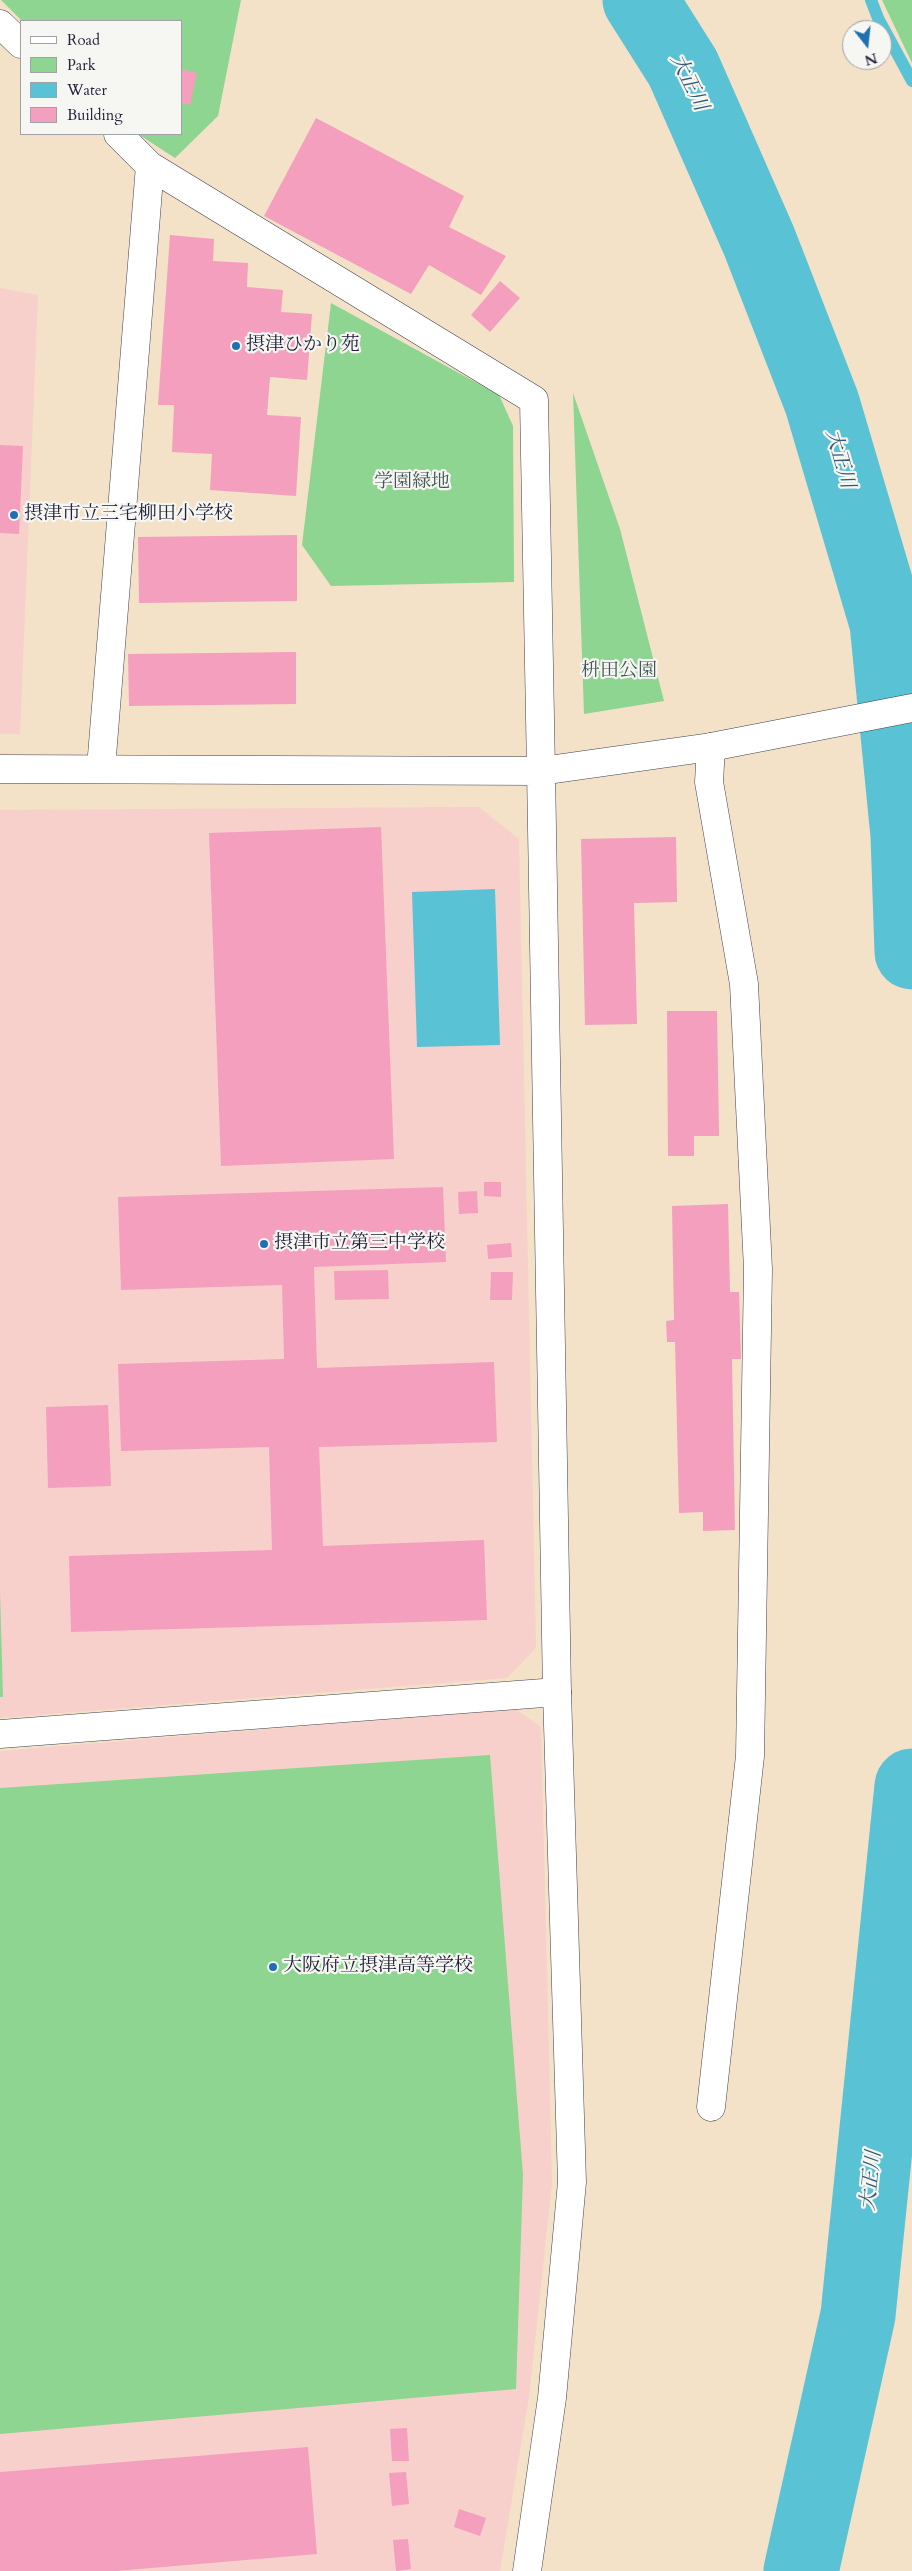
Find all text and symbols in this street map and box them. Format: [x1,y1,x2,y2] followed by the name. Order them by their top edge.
[20,20,182,135] legend
[842,20,892,70] north arrow
[67,30,100,50] text: Road
[863,48,879,70] text: N
[664,51,712,115] water label: 大正川
[67,55,96,75] text: Park
[67,80,107,100] text: Water
[67,105,123,125] text: Building
[246,335,360,357] place label: 摂津ひかり苑
[230,340,242,352] marker: 摂津ひかり苑
[819,427,859,491] water label: 大正川
[374,472,450,494] park label: 学園緑地
[24,504,233,526] place label: 摂津市立三宅柳田小学校
[8,509,20,521] marker: 摂津市立三宅柳田小学校
[581,661,657,683] park label: 枡田公園
[274,1233,445,1255] place label: 摂津市立第三中学校
[258,1238,270,1250] marker: 摂津市立第三中学校
[283,1956,473,1978] place label: 大阪府立摂津高等学校
[267,1961,279,1973] marker: 大阪府立摂津高等学校
[857,2150,887,2212] water label: 大正川

